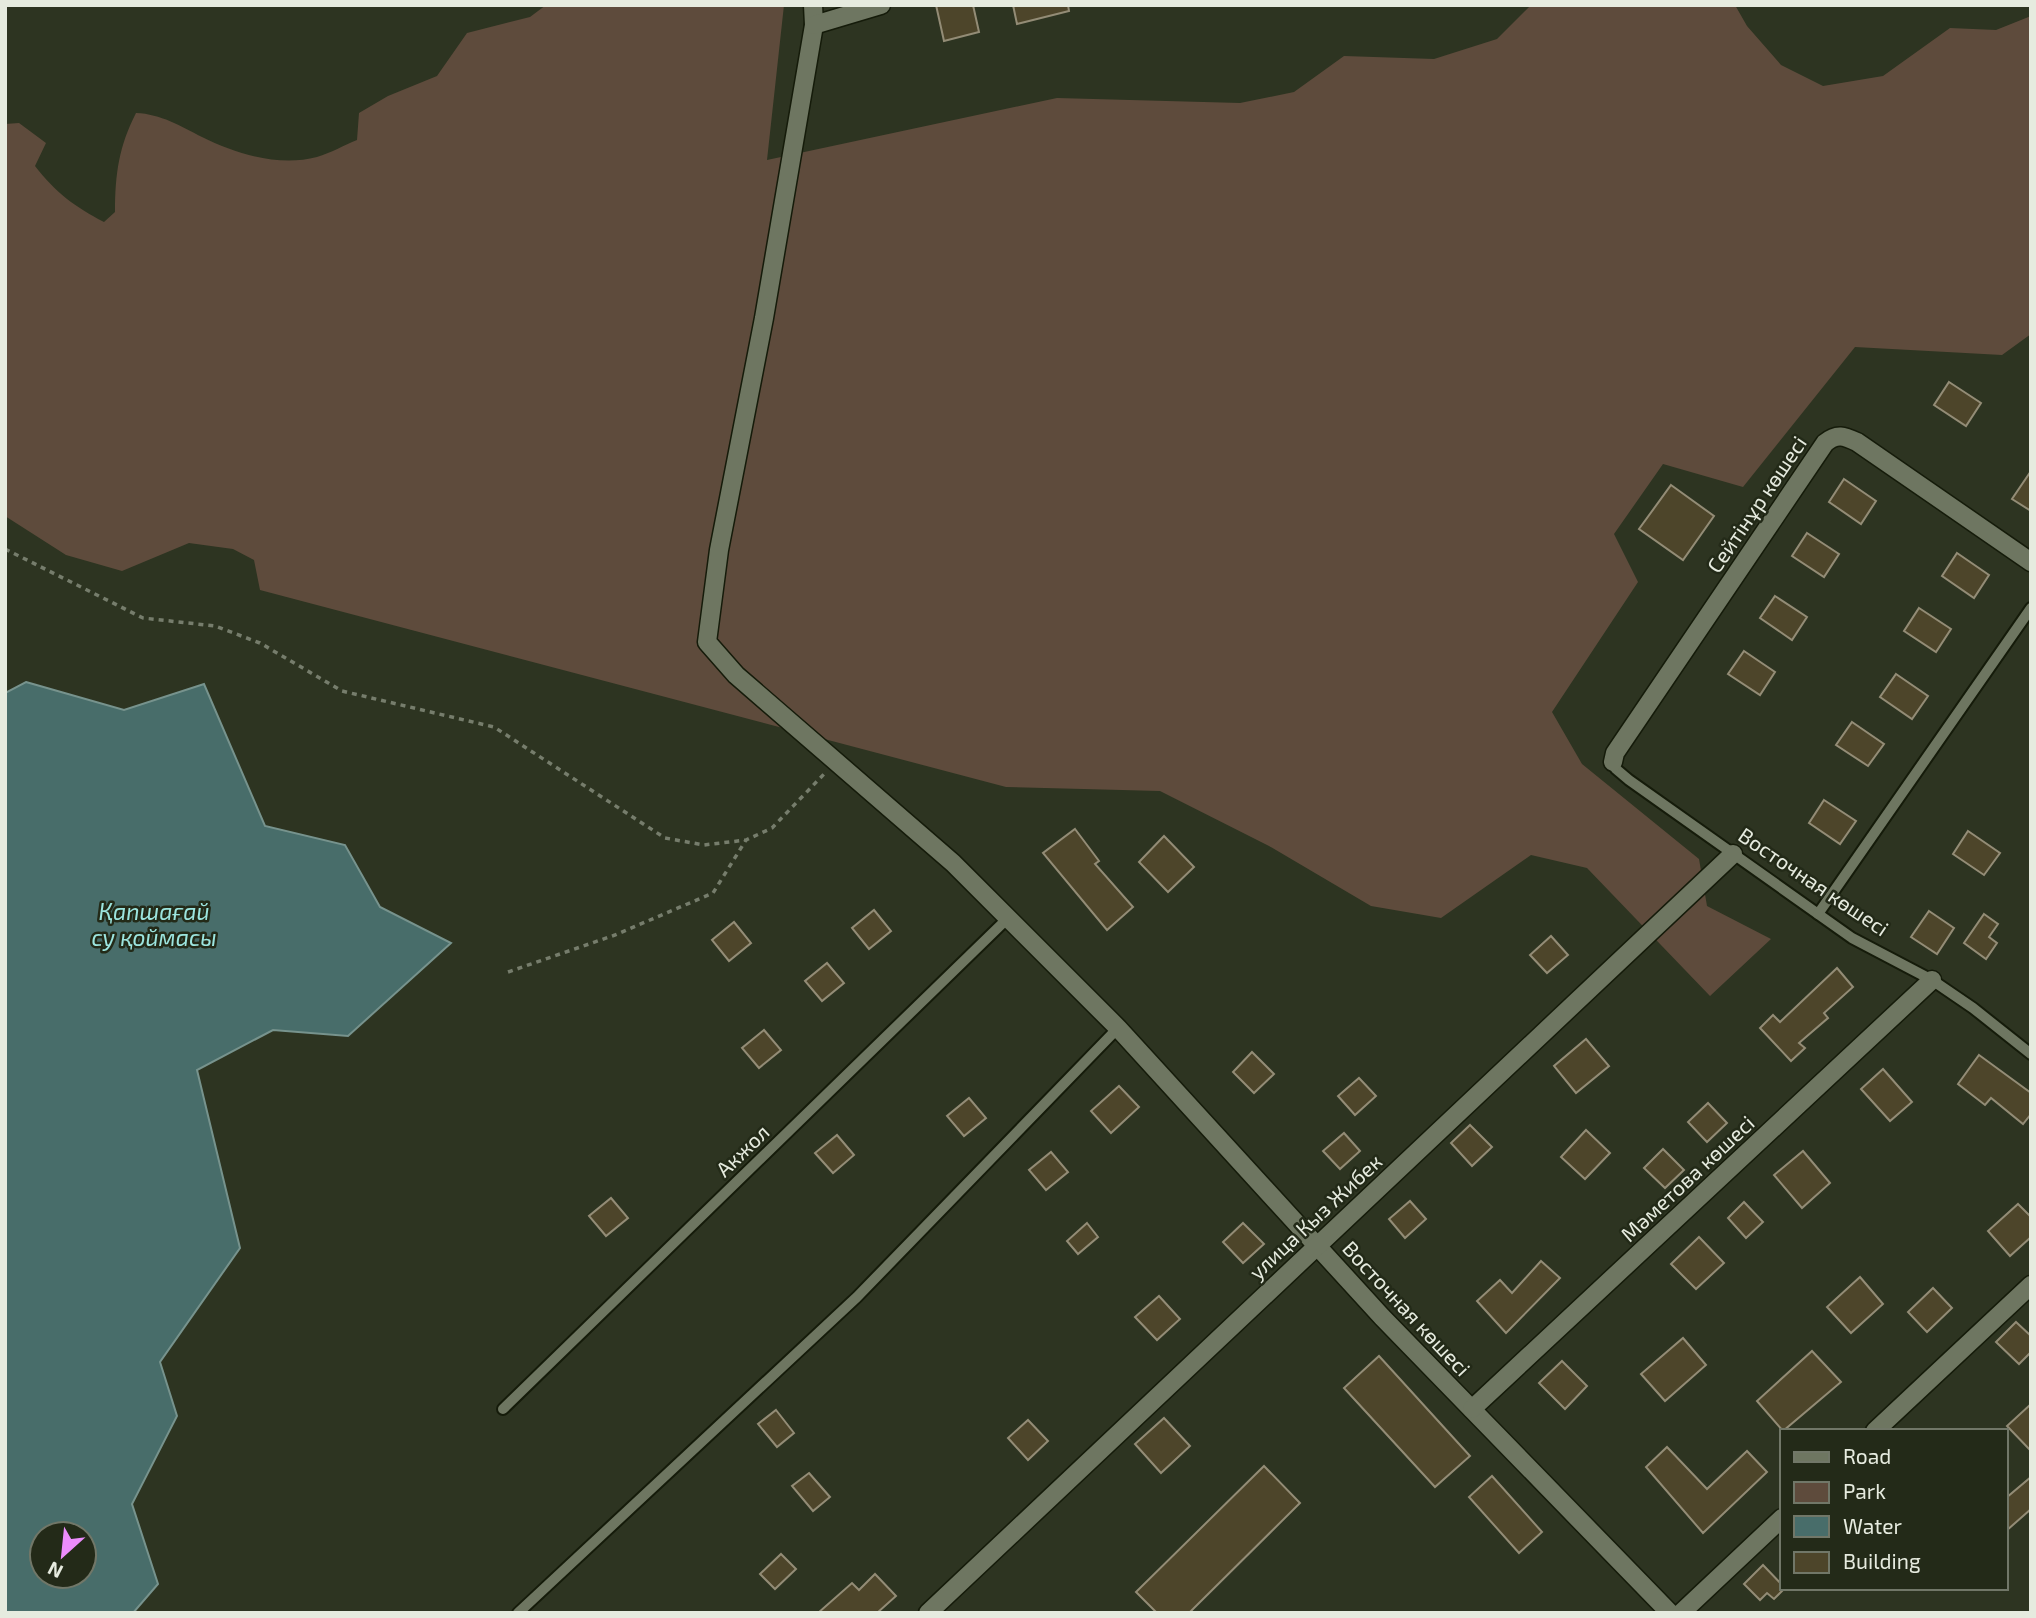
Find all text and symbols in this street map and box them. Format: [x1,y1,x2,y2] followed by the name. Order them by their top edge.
[1701,431,1811,577] street label: Сейтінұр көшесі
[1734,822,1894,940] street label: Восточная көшесі
[91,897,217,951] water label: Қапшағай су қоймасы
[1615,1110,1759,1246] street label: Мәметова көшесі
[710,1119,774,1181] street label: Акжол
[1243,1148,1387,1285] street label: улица Кыз Жибек
[1338,1235,1476,1381] street label: Восточная көшесі
[1780,1429,2008,1590] legend
[1843,1443,1891,1468] text: Road
[1843,1478,1886,1503] text: Park
[1843,1513,1902,1538] text: Water
[28,1520,98,1590] north arrow
[1843,1548,1921,1573] text: Building
[44,1557,66,1584] text: N

